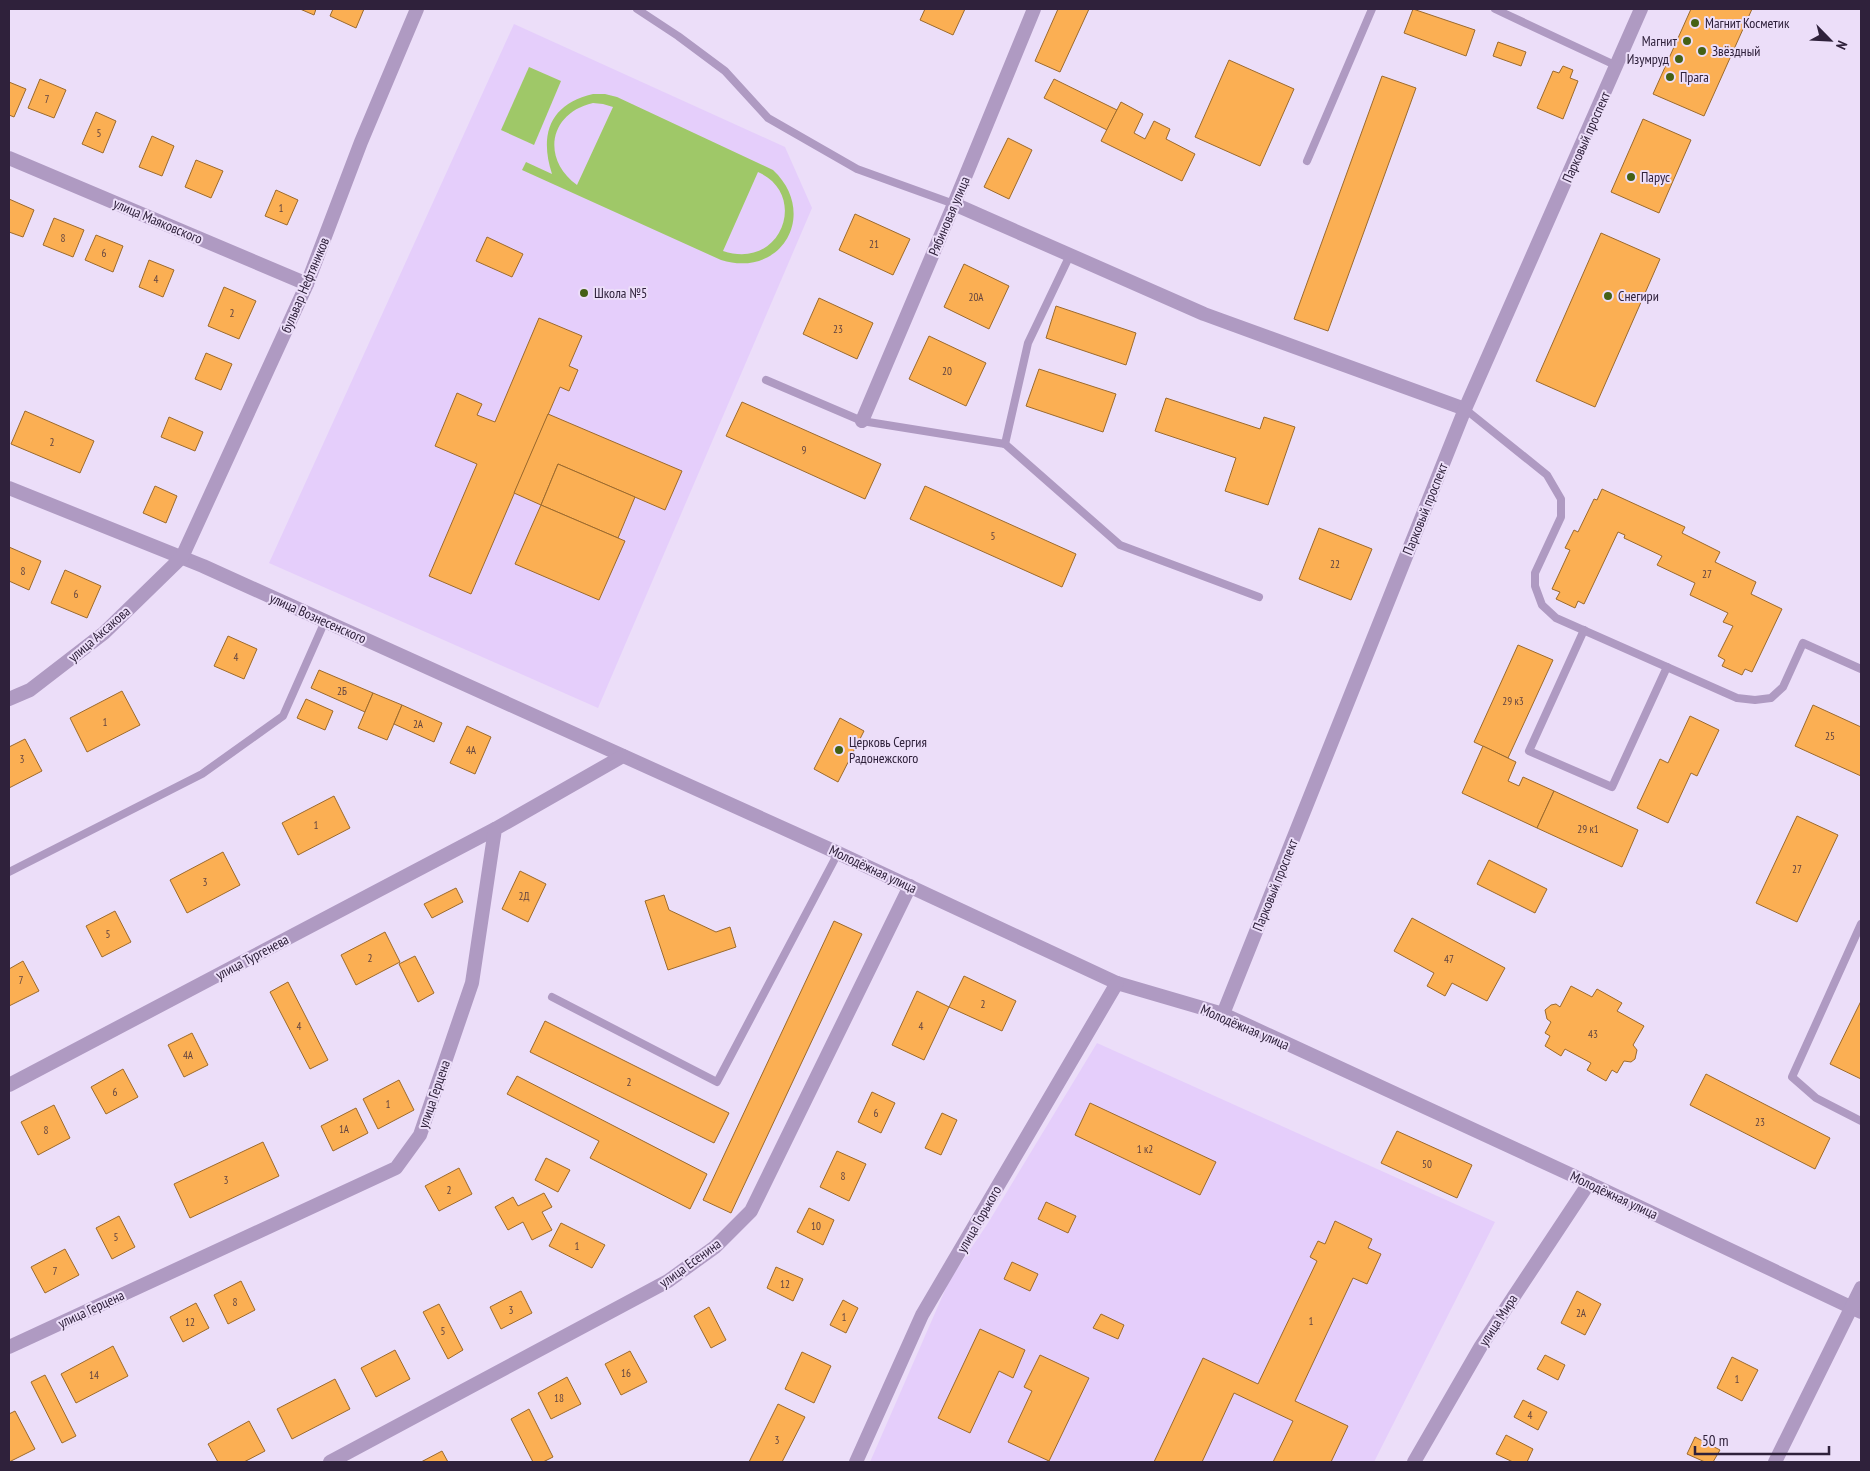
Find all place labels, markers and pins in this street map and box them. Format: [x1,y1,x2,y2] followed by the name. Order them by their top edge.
[1705,14,1790,32] place label: Магнит Косметик
[1689,17,1701,29] marker: Магнит Косметик
[1642,32,1678,50] place label: Магнит
[1681,35,1693,47] marker: Магнит
[1712,42,1760,60] place label: Звёздный
[1696,45,1708,57] marker: Звёздный
[1627,50,1669,68] place label: Изумруд
[1673,53,1685,65] marker: Изумруд
[1680,68,1709,86] place label: Прага
[1664,71,1676,83] marker: Прага
[1641,168,1670,186] place label: Парус
[1625,171,1637,183] marker: Парус
[594,284,647,302] place label: Школа №5
[578,287,590,299] marker: Школа №5
[1618,287,1659,305] place label: Снегири
[1602,290,1614,302] marker: Снегири
[849,733,927,767] place label: Церковь Сергия Радонежского
[833,744,845,756] marker: Церковь Сергия Радонежского

